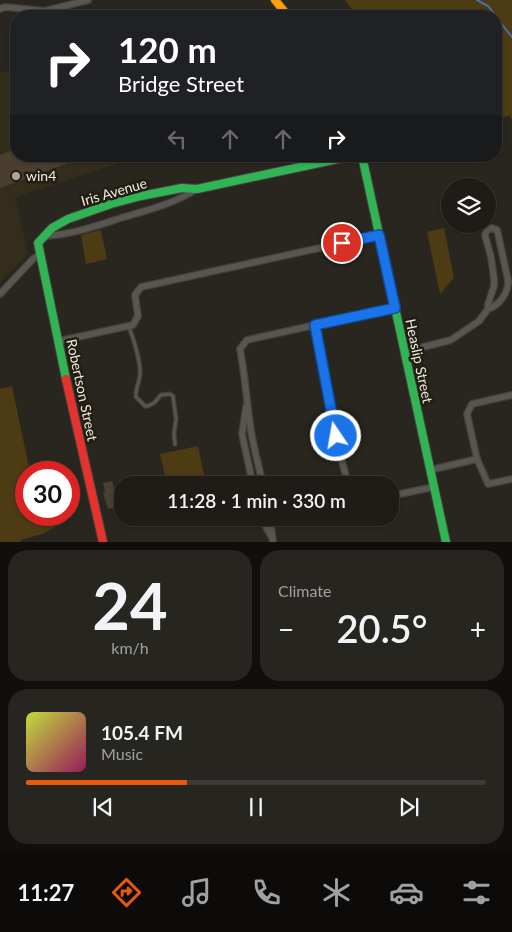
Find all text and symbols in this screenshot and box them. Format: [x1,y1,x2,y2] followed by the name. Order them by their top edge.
[118,28,217,70] text: 120 m
[35,30,100,95] icon: right
[118,70,244,97] text: Bridge Street
[163,125,191,153] icon: left
[216,125,244,153] icon: ahead
[269,125,297,153] icon: ahead
[322,125,350,153] icon: right
[26,167,56,184] place label: win4
[10,170,22,182] marker: win4
[79,174,149,209] street label: Iris Avenue
[441,178,496,233] map controls
[441,178,496,233] button: layers
[321,222,363,264] pin
[328,229,356,257] icon: arrive
[402,317,437,405] street label: Heaslip Street
[63,337,102,442] street label: Robertson Street
[309,409,361,461] position arrow
[15,461,80,526] speed limit sign: 30
[167,489,346,512] text: 11:28 · 1 min · 330 m
[92,566,168,644] text: 24
[278,581,331,600] text: Climate
[337,605,427,651] text: 20.5°
[278,612,294,646] text: −
[470,612,486,646] text: +
[111,638,149,657] text: km/h
[101,721,183,744] text: 105.4 FM
[101,744,143,763] text: Music
[89,793,117,821] icon: previous
[242,793,270,821] icon: pause
[395,793,423,821] icon: next
[109,875,144,910] icon: directions
[179,875,214,910] icon: music
[249,875,284,910] icon: phone
[319,875,354,910] icon: climate
[389,875,424,910] icon: car
[459,875,494,910] icon: filters
[18,879,74,906] text: 11:27

